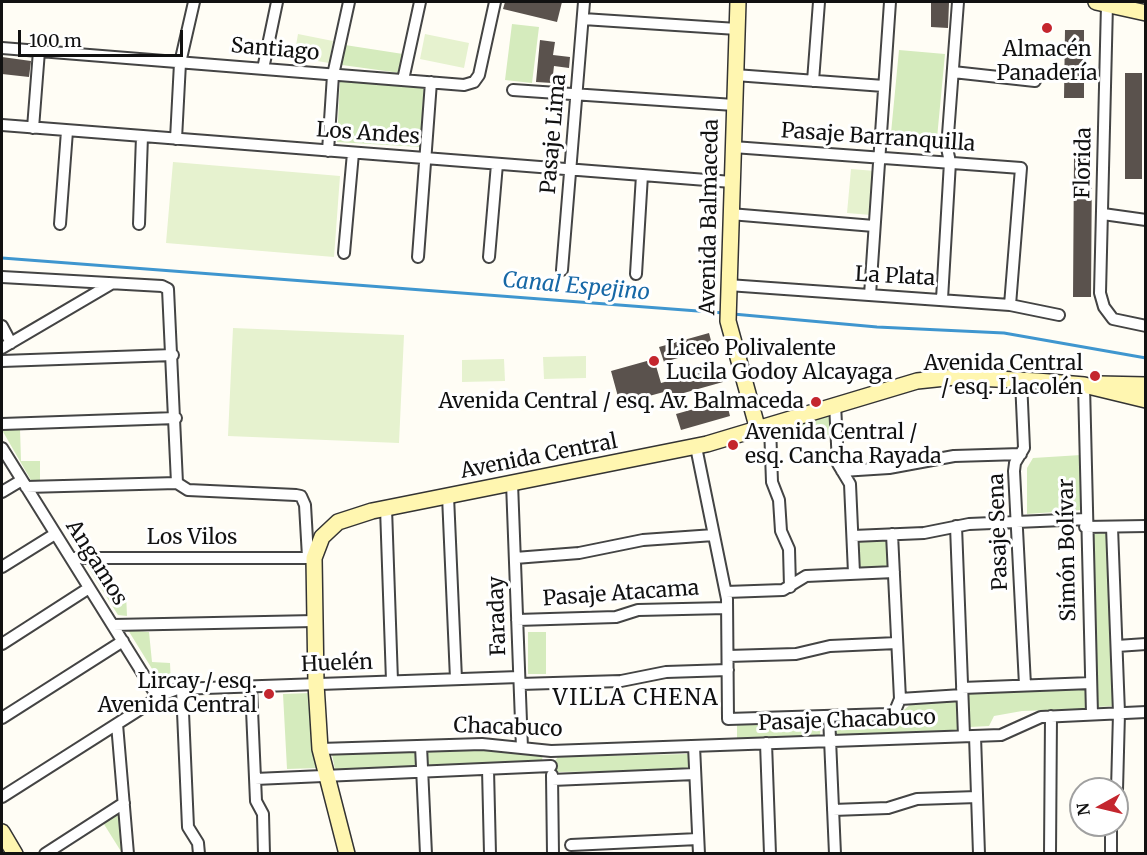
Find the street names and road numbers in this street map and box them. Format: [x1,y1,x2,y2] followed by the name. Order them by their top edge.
[230,34,320,66] street label: Santiago
[536,73,572,195] street label: Pasaje Lima
[315,118,421,150] street label: Los Andes
[696,119,724,315] street label: Avenida Balmaceda
[780,119,976,157] street label: Pasaje Barranquilla
[1071,127,1097,199] street label: Florida
[854,262,936,292] street label: La Plata
[458,429,620,485] street label: Avenida Central
[984,473,1014,591] street label: Pasaje Sena
[1054,478,1082,622] street label: Simón Bolívar
[60,516,132,610] street label: Angamos
[147,525,237,551] street label: Los Vilos
[484,576,512,656] street label: Faraday
[542,576,700,612] street label: Pasaje Atacama
[301,650,373,678] street label: Huelén
[758,705,936,737] street label: Pasaje Chacabuco
[453,714,563,742] street label: Chacabuco

